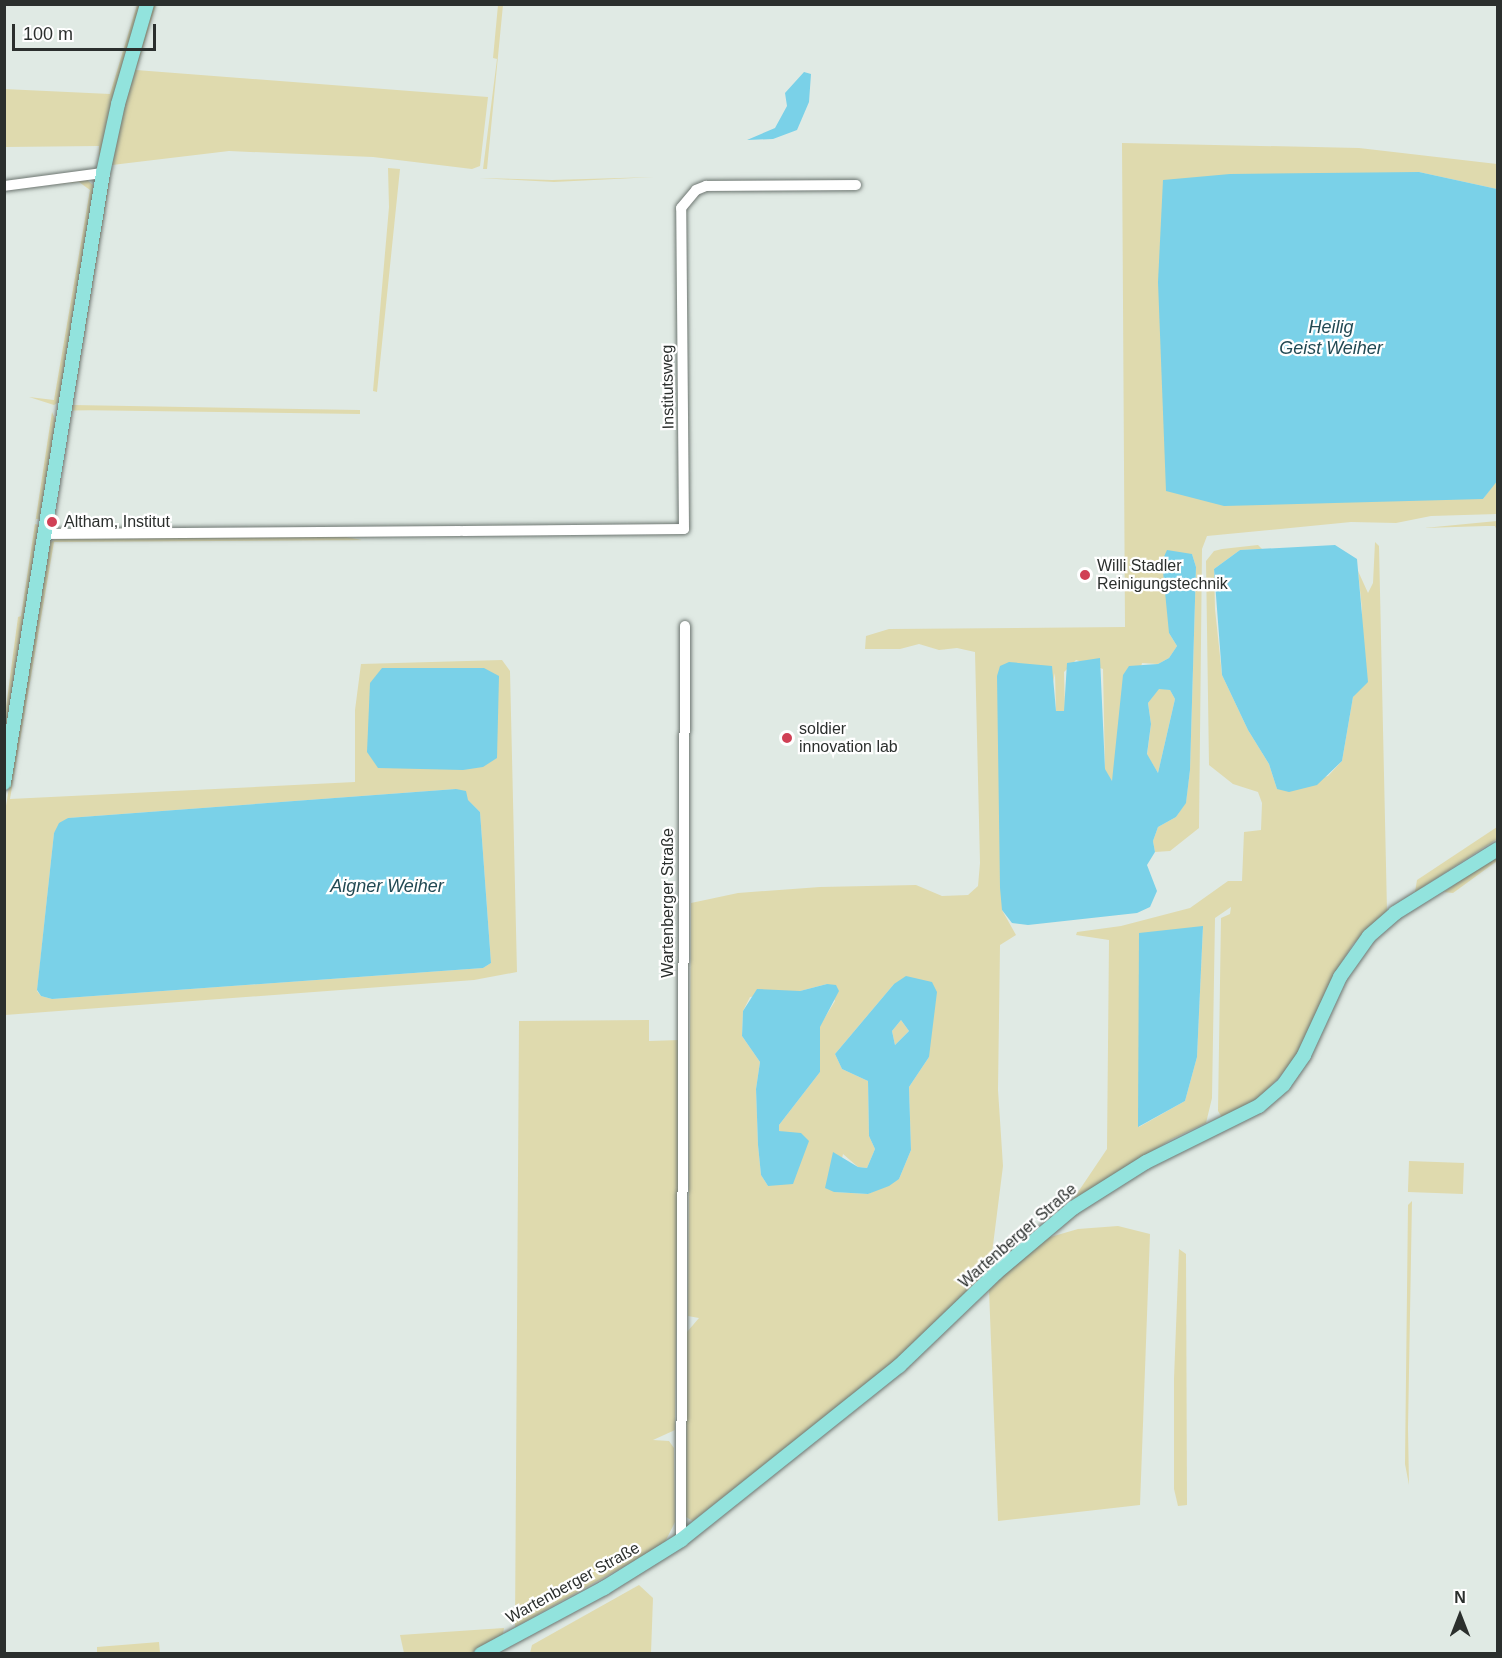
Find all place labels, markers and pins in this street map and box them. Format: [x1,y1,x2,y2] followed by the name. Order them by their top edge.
[64,512,170,532] place label: Altham, Institut
[45,515,59,529] marker: Altham, Institut
[1097,556,1228,594] place label: Willi Stadler Reinigungstechnik
[1078,568,1092,582] marker: Willi Stadler Reinigungstechnik
[799,719,898,757] place label: soldier innovation lab
[780,731,794,745] marker: soldier innovation lab

